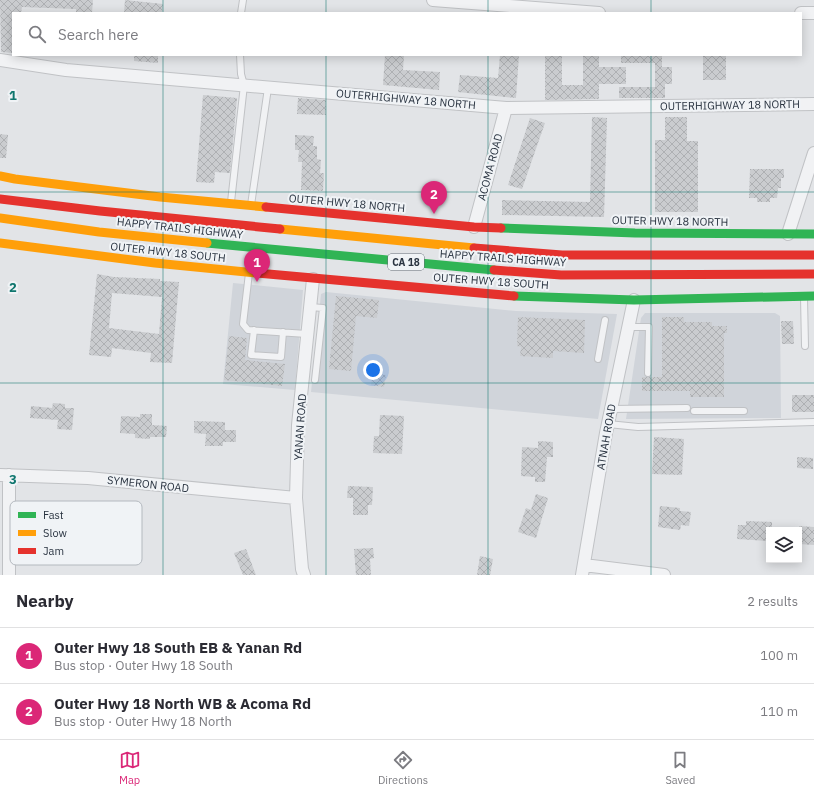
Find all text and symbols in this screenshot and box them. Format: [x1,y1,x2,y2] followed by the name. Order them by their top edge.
[12,12,802,56] search box
[26,23,48,45] icon: search
[58,25,138,44] text: Search here
[336,86,476,112] street label: OUTERHIGHWAY 18 NORTH
[9,87,17,104] text: 1
[660,97,800,113] street label: OUTERHIGHWAY 18 NORTH
[474,132,506,202] street label: ACOMA ROAD
[421,181,447,214] pin: 2
[288,191,406,215] street label: OUTER HWY 18 NORTH
[612,213,728,229] street label: OUTER HWY 18 NORTH
[116,214,244,242] street label: HAPPY TRAILS HIGHWAY
[110,239,226,265] street label: OUTER HWY 18 SOUTH
[439,247,567,269] street label: HAPPY TRAILS HIGHWAY
[244,249,270,282] pin: 1
[388,254,424,270] road number: CA 18
[433,270,549,292] street label: OUTER HWY 18 SOUTH
[9,279,17,296] text: 2
[363,360,383,380] your location
[291,393,309,461] street label: YANAN ROAD
[593,403,619,471] street label: ATNAH ROAD
[9,471,17,488] text: 3
[106,473,190,495] street label: SYMERON ROAD
[10,501,142,565] legend
[43,508,64,522] text: Fast
[43,526,67,540] text: Slow
[766,527,802,563] map controls
[766,527,802,563] button: layers
[43,544,64,558] text: Jam
[16,590,74,612] text: Nearby
[747,593,798,610] text: 2 results
[54,638,302,657] text: Outer Hwy 18 South EB & Yanan Rd
[25,647,33,664] text: 1
[760,647,798,664] text: 100 m
[54,657,233,674] text: Bus stop · Outer Hwy 18 South
[54,694,311,713] text: Outer Hwy 18 North WB & Acoma Rd
[25,703,33,720] text: 2
[760,703,798,720] text: 110 m
[54,713,232,730] text: Bus stop · Outer Hwy 18 North
[119,749,141,787] tab: Map
[378,749,428,787] tab: Directions
[665,749,695,787] tab: Saved

